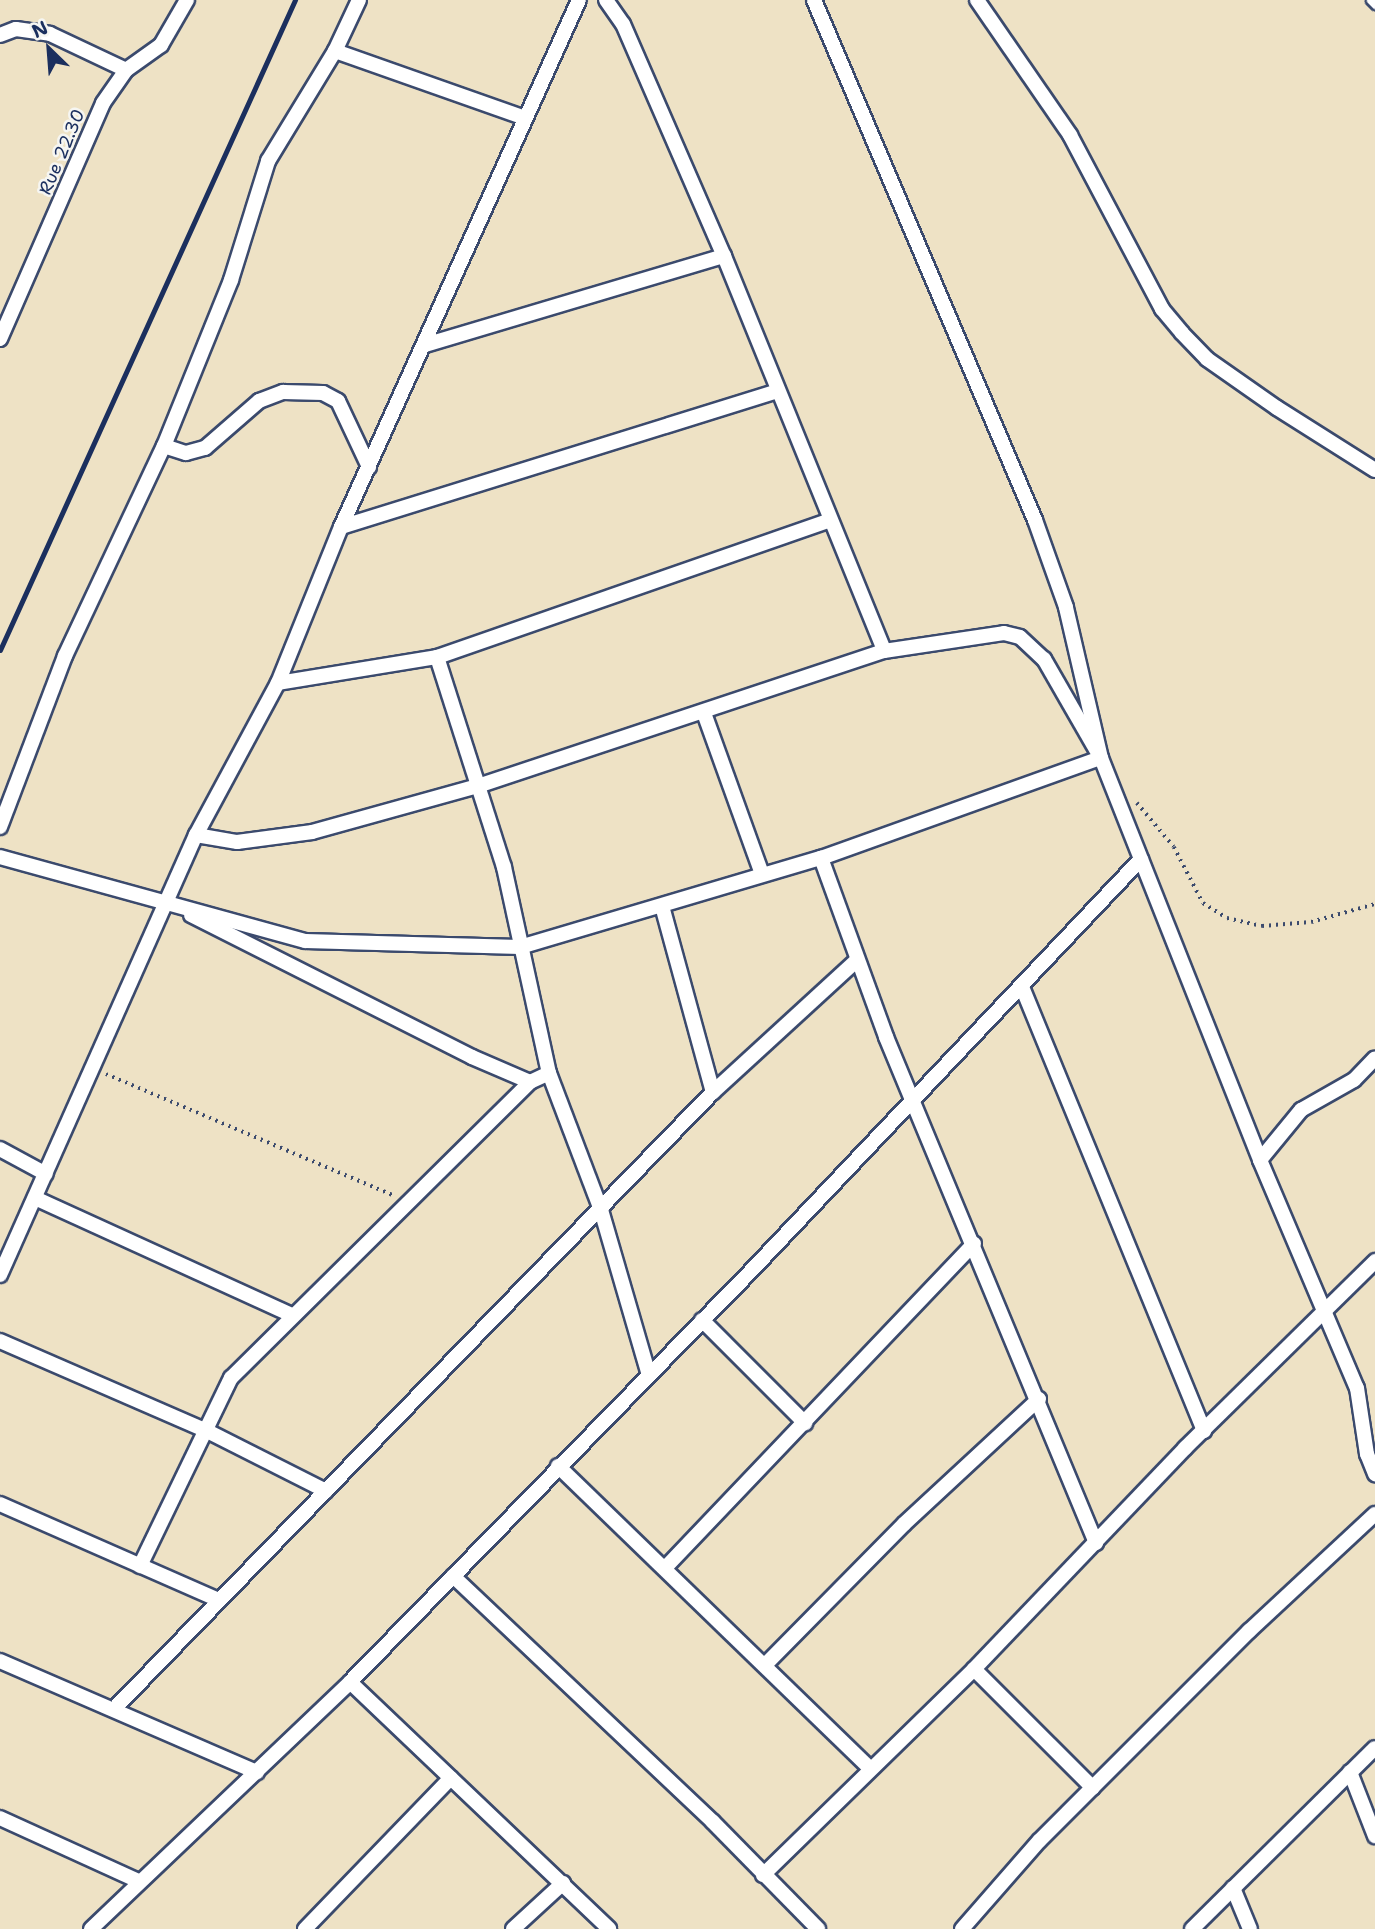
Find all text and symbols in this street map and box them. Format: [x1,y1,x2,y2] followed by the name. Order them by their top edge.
[14,14,84,84] north arrow
[28,15,52,44] text: N
[34,106,90,198] street label: Rue 22.30

